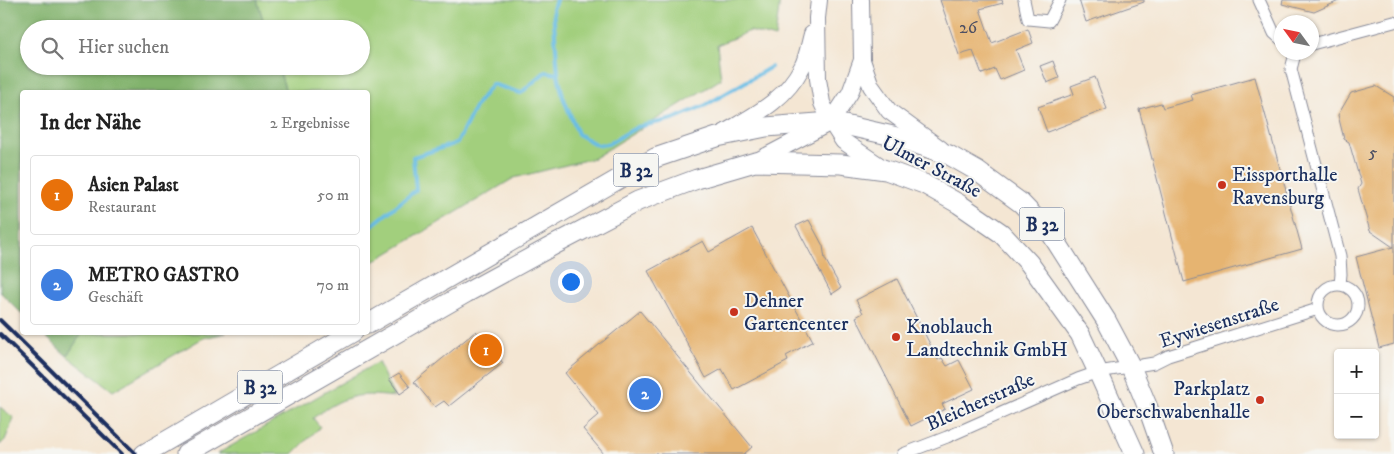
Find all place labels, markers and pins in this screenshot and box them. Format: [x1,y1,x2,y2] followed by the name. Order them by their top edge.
[1232,163,1337,211] place label: Eissporthalle Ravensburg
[1216,179,1228,191] marker: Eissporthalle Ravensburg
[744,289,849,337] place label: Dehner Gartencenter
[728,306,740,318] marker: Dehner Gartencenter
[906,315,1068,363] place label: Knoblauch Landtechnik GmbH
[470,331,502,369] pin: 1
[890,331,902,343] marker: Knoblauch Landtechnik GmbH
[629,375,661,413] pin: 2
[1097,377,1250,425] place label: Parkplatz Oberschwabenhalle
[1254,394,1266,406] marker: Parkplatz Oberschwabenhalle

